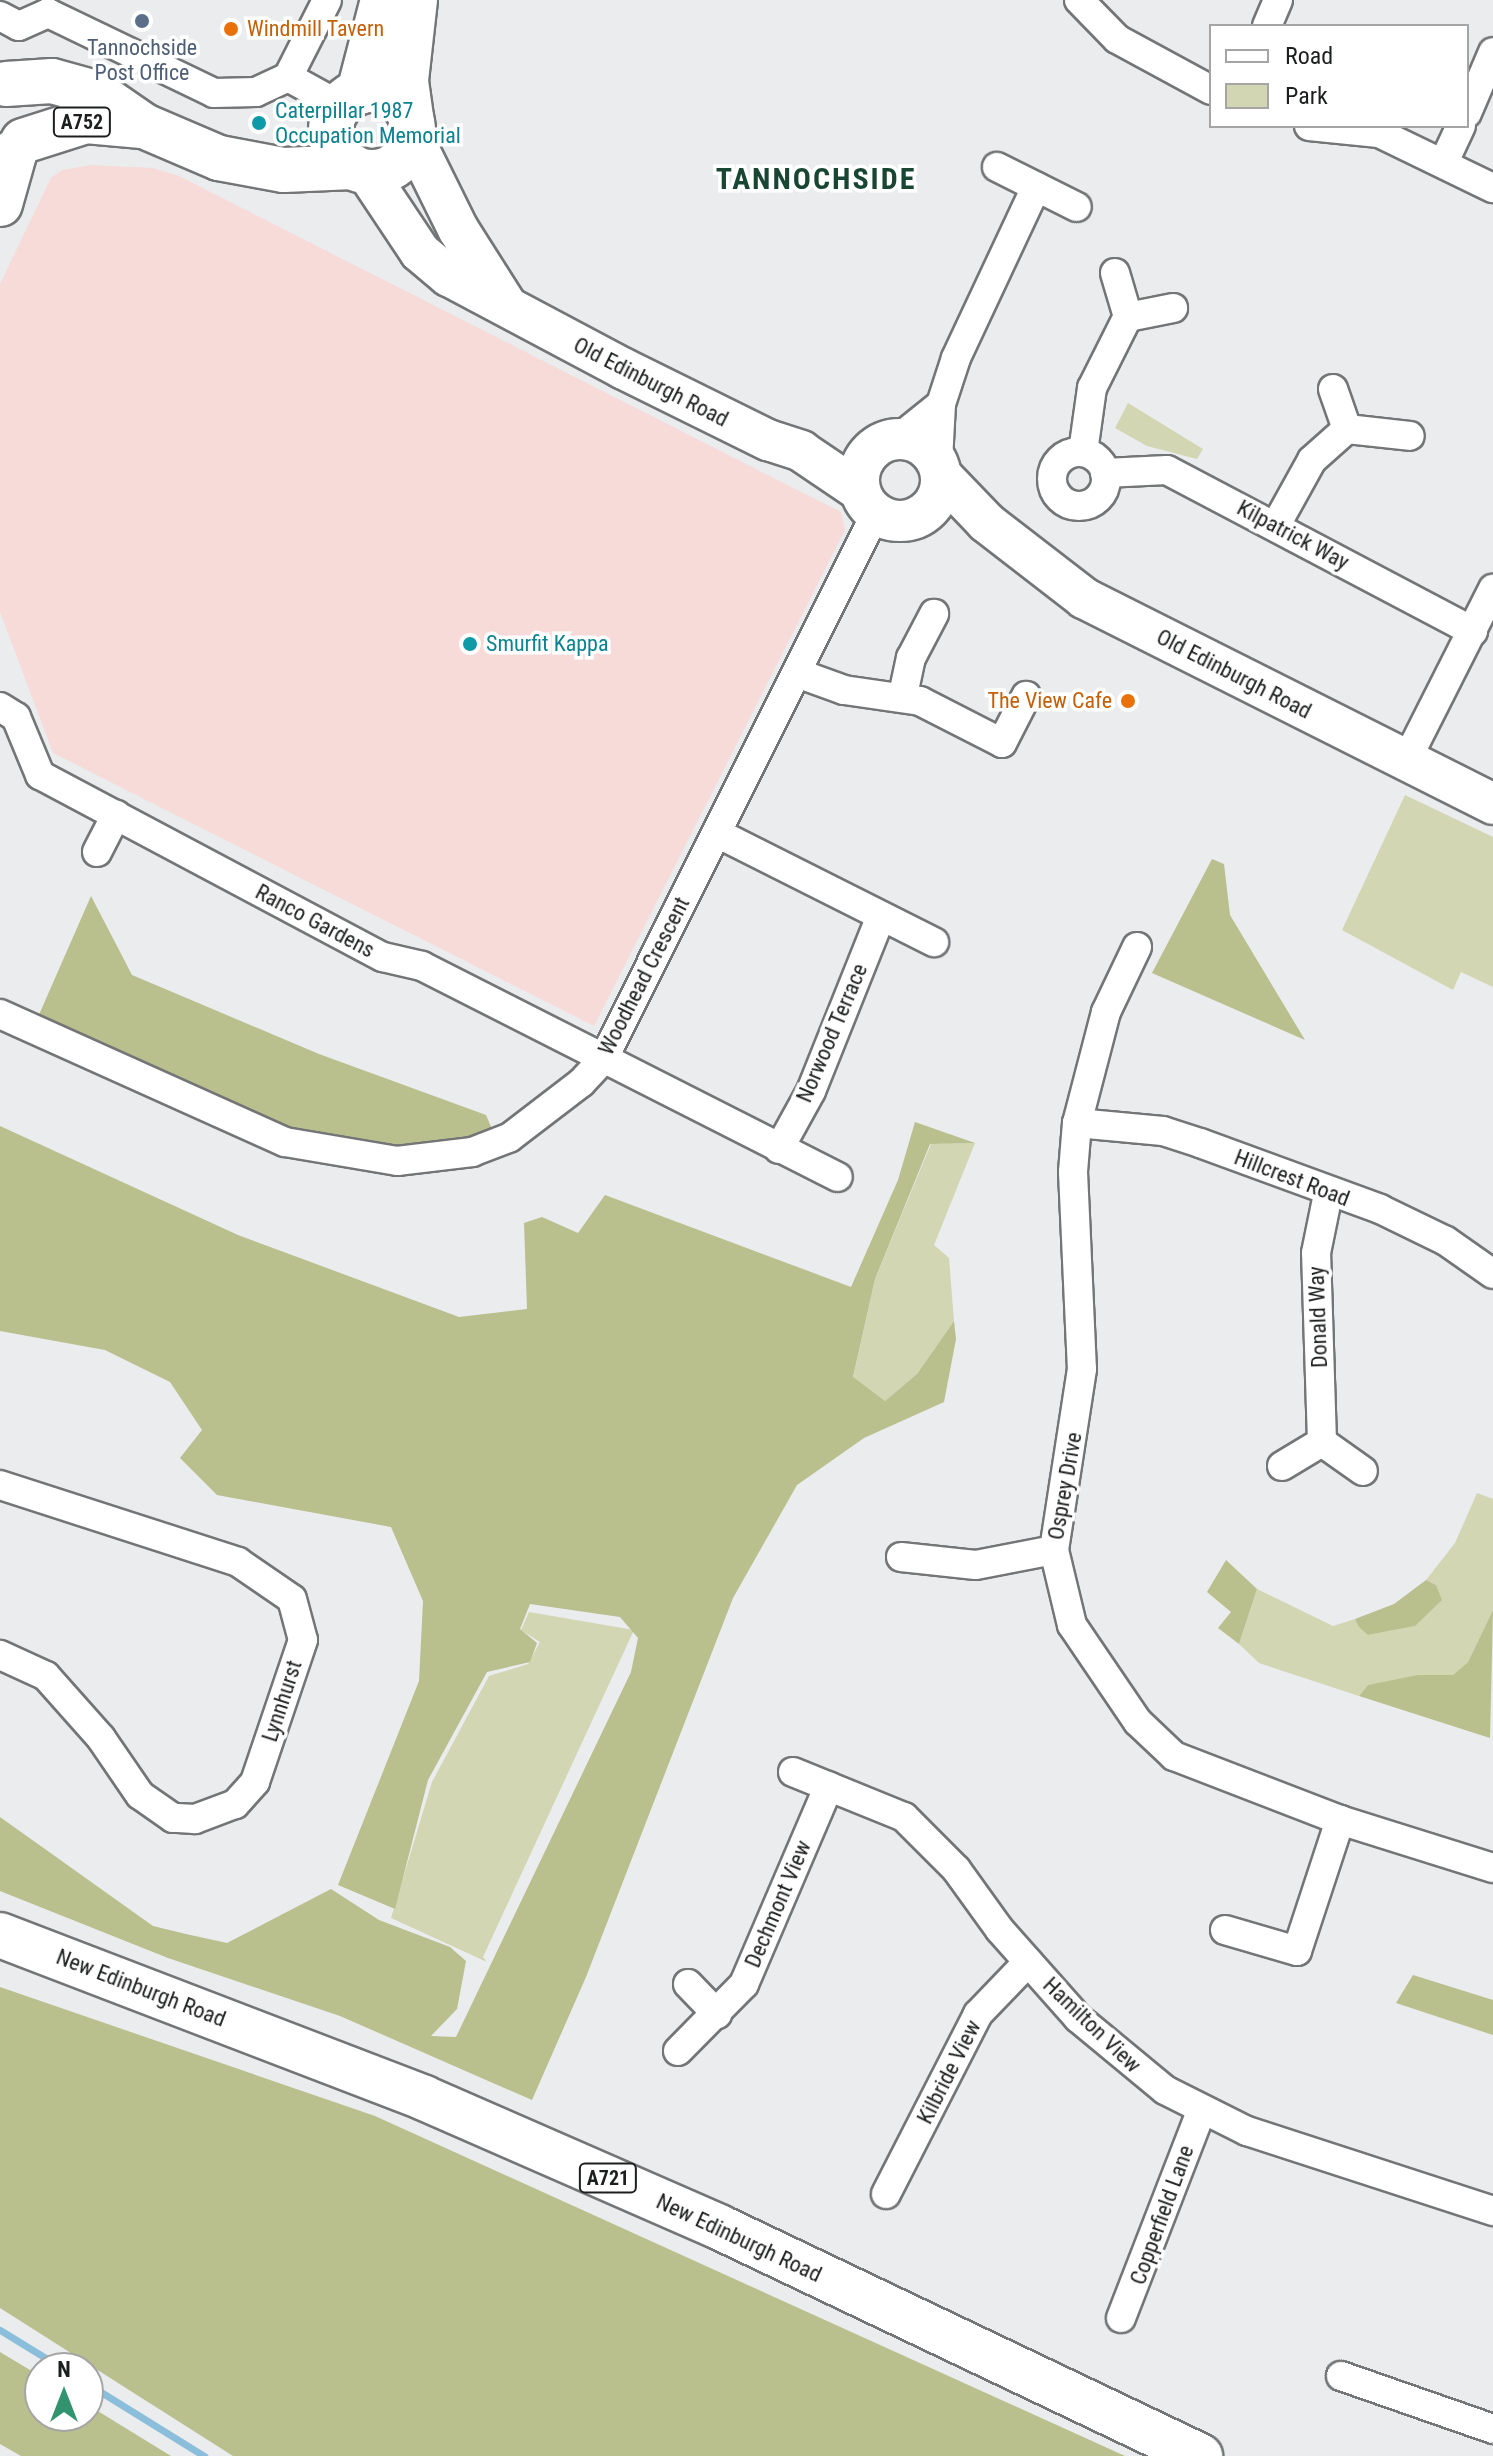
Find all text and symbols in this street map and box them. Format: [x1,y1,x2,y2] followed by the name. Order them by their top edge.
[133,12,151,30] marker: Tannochside Post Office
[247,16,385,42] place label: Windmill Tavern
[222,20,240,38] marker: Windmill Tavern
[1209,24,1469,128] legend
[87,34,197,86] place label: Tannochside Post Office
[1285,42,1333,70] text: Road
[1285,82,1328,110] text: Park
[275,97,461,148] place label: Caterpillar 1987 Occupation Memorial
[52,106,112,138] road number: A752
[250,114,268,132] marker: Caterpillar 1987 Occupation Memorial
[716,161,916,197] district label: TANNOCHSIDE
[569,332,733,432] street label: Old Edinburgh Road
[1233,495,1353,575] street label: Kilpatrick Way
[1152,624,1316,724] street label: Old Edinburgh Road
[486,631,608,657] place label: Smurfit Kappa
[461,635,479,653] marker: Smurfit Kappa
[987,688,1112,714] place label: The View Cafe
[1119,692,1137,710] marker: The View Cafe
[251,879,379,963] street label: Ranco Gardens
[593,893,695,1059] street label: Woodhead Crescent
[791,959,873,1107] street label: Norwood Terrace
[1231,1144,1353,1212] street label: Hillcrest Road
[1303,1266,1333,1368] street label: Donald Way
[1043,1430,1087,1542] street label: Osprey Drive
[256,1657,308,1745] street label: Lynnhurst
[739,1836,817,1972] street label: Dechmont View
[53,1944,229,2032] street label: New Edinburgh Road
[1038,1972,1146,2078] street label: Hamilton View
[912,2016,986,2128] street label: Kilbride View
[1125,2142,1199,2288] street label: Copperfield Lane
[578,2162,638,2194] road number: A721
[652,2188,826,2288] street label: New Edinburgh Road
[24,2352,104,2432] north arrow
[57,2357,71,2382] text: N

